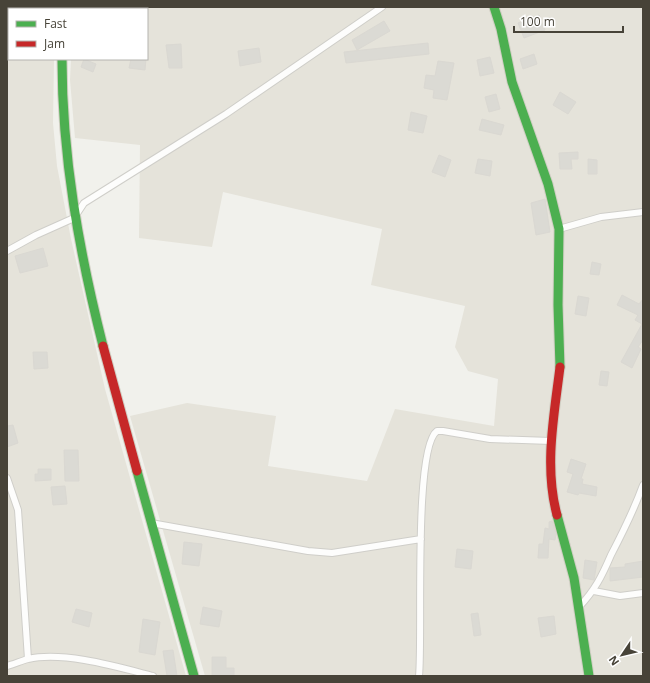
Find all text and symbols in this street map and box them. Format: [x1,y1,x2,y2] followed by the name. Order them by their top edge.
[8,8,148,60] legend
[514,8,623,34] scale bar
[520,13,555,30] text: 100 m
[44,15,67,32] text: Fast
[43,35,65,52] text: Jam
[602,635,642,675] north arrow
[605,653,622,669] text: N

